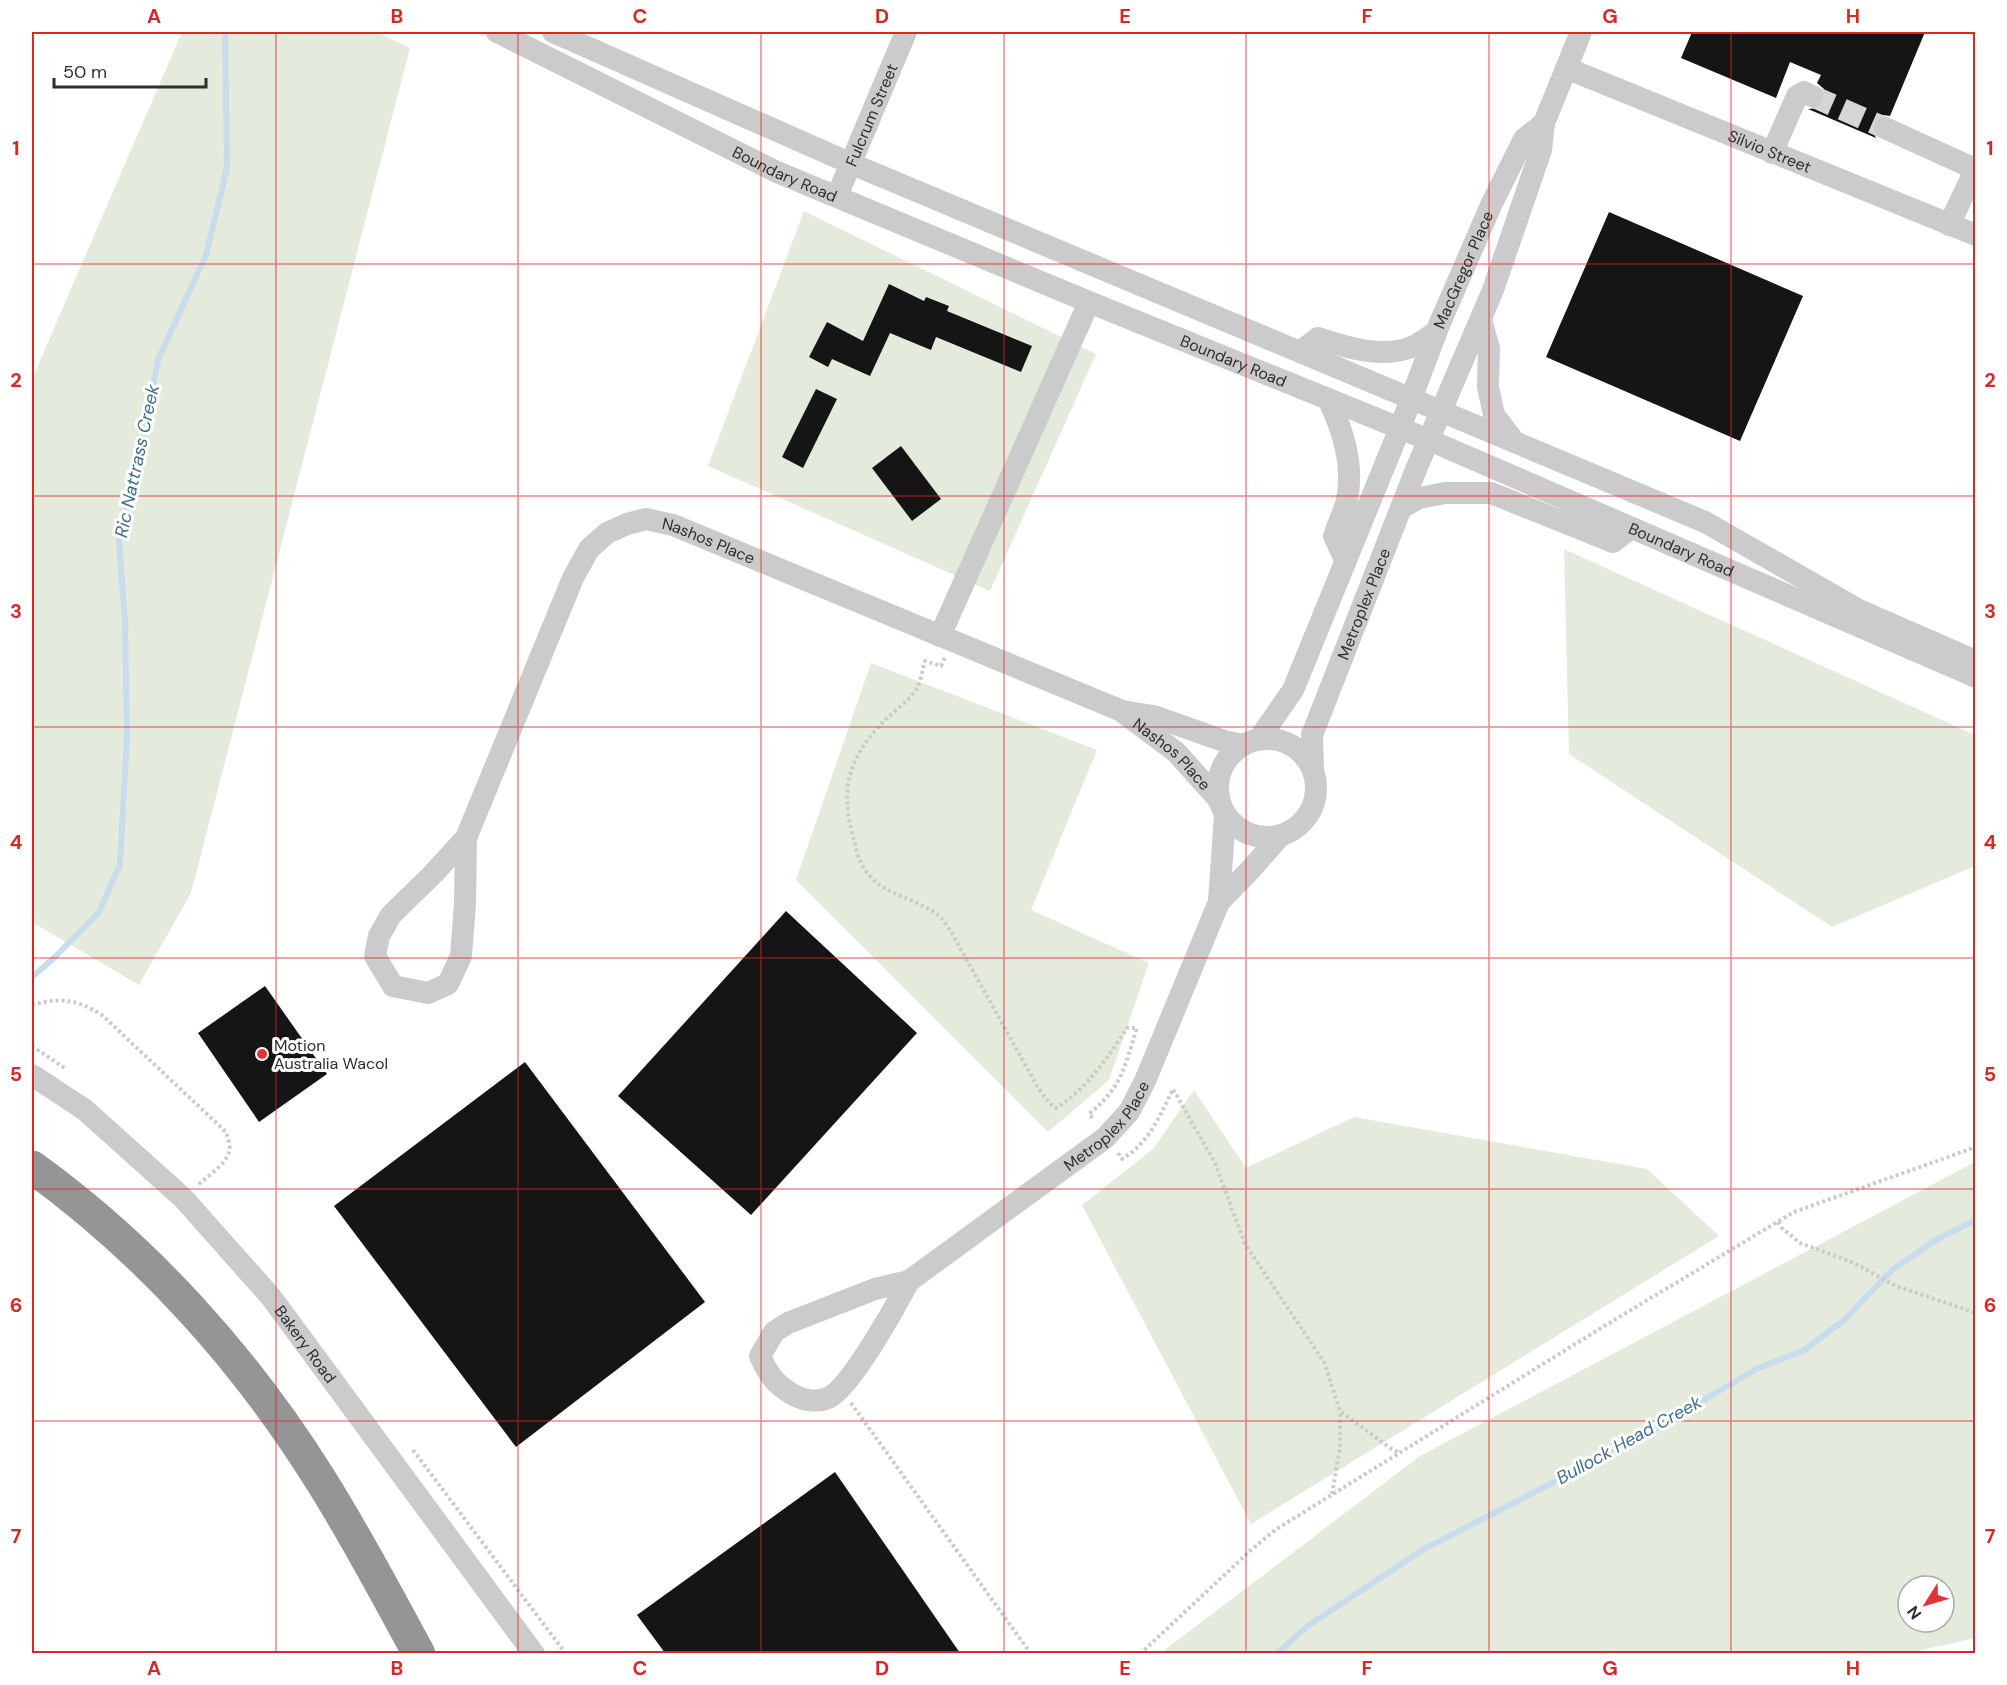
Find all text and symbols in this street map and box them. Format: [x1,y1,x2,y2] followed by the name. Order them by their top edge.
[147,3,161,29] text: A
[391,3,403,29] text: B
[633,3,647,29] text: C
[875,3,889,29] text: D
[1119,3,1131,29] text: E
[1361,3,1373,29] text: F
[1602,3,1618,29] text: G
[1846,3,1860,29] text: H
[54,51,206,89] scale bar
[63,60,107,84] text: 50 m
[840,60,902,169] street label: Fulcrum Street
[1725,125,1815,177] street label: Silvio Street
[12,135,20,161] text: 1
[1986,135,1994,161] text: 1
[729,141,840,206] street label: Boundary Road
[1428,208,1498,332] street label: MacGregor Place
[1177,330,1290,392] street label: Boundary Road
[10,367,22,393] text: 2
[1984,367,1996,393] text: 2
[109,382,165,540] water label: Ric Nattrass Creek
[660,512,758,568] street label: Nashos Place
[1625,517,1737,581] street label: Boundary Road
[1332,545,1395,663] street label: Metroplex Place
[10,598,22,624] text: 3
[1984,598,1996,624] text: 3
[1129,713,1216,795] street label: Nashos Place
[10,829,23,855] text: 4
[1984,829,1997,855] text: 4
[274,1035,388,1074] place label: Motion Australia Wacol
[255,1047,269,1061] marker: Motion Australia Wacol
[10,1061,22,1087] text: 5
[1984,1061,1996,1087] text: 5
[1059,1077,1154,1175] street label: Metroplex Place
[10,1292,22,1318] text: 6
[1984,1292,1996,1318] text: 6
[270,1301,341,1387] street label: Bakery Road
[1552,1390,1707,1490] water label: Bullock Head Creek
[11,1523,22,1549] text: 7
[1985,1523,1996,1549] text: 7
[1896,1574,1956,1634] north arrow
[1903,1602,1926,1624] text: N
[147,1655,161,1681] text: A
[391,1655,403,1681] text: B
[633,1655,647,1681] text: C
[875,1655,889,1681] text: D
[1119,1655,1131,1681] text: E
[1361,1655,1373,1681] text: F
[1602,1655,1618,1681] text: G
[1846,1655,1860,1681] text: H

